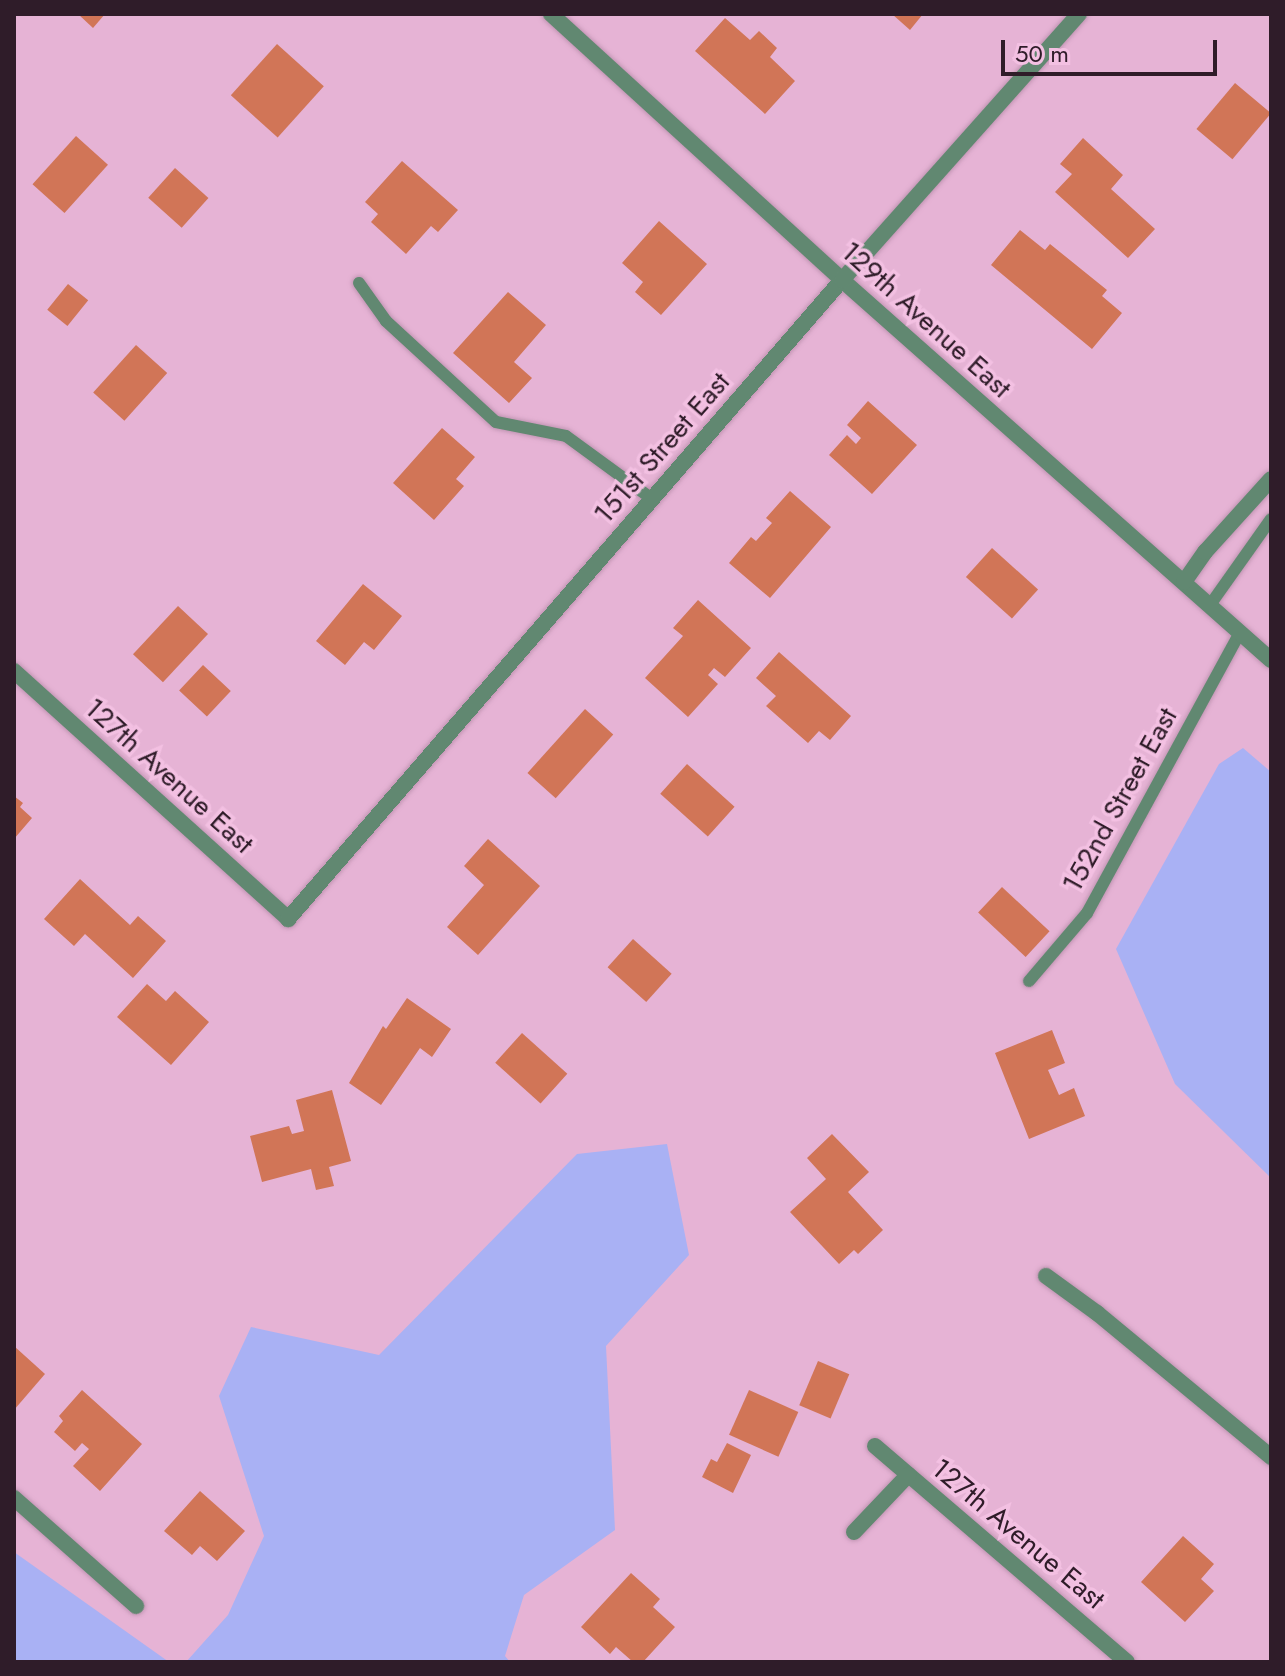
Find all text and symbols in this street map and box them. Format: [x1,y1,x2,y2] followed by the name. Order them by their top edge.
[1005,24,1221,74] scale bar
[1015,36,1069,71] text: 50 m
[834,235,1018,405] street label: 129th Avenue East
[587,365,737,531] street label: 151st Street East
[78,691,260,861] street label: 127th Avenue East
[1056,702,1184,898] street label: 152nd Street East
[925,1452,1111,1616] street label: 127th Avenue East

